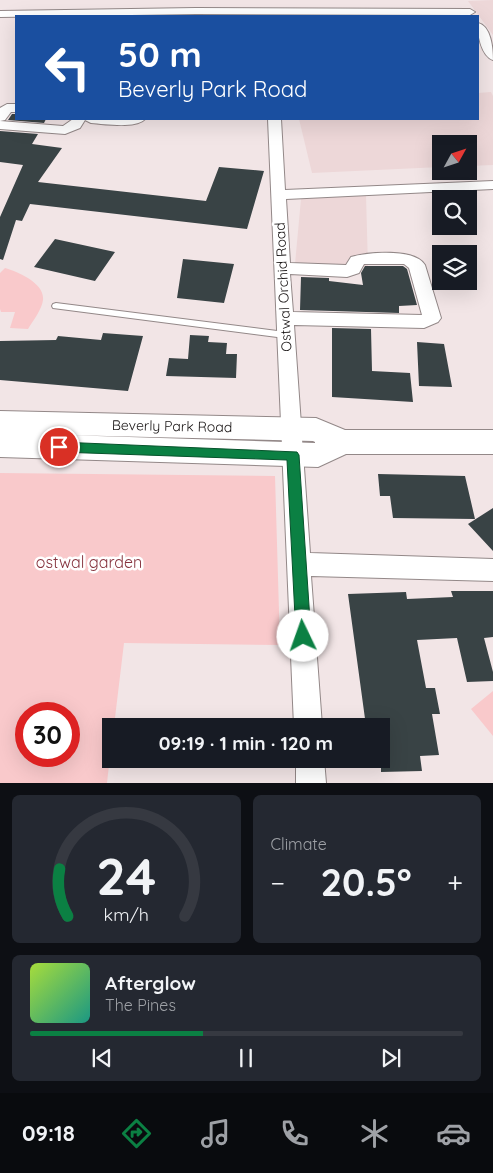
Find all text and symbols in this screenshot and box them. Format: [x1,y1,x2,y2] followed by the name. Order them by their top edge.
[118,32,202,76] text: 50 m
[35,35,100,100] icon: left
[118,75,307,103] text: Beverly Park Road
[432,135,478,180] north arrow
[432,135,477,290] map controls
[432,190,477,235] button: search
[271,222,295,352] street label: Ostwal Orchid Road
[432,245,477,290] button: layers
[112,416,232,436] street label: Beverly Park Road
[38,426,80,468] pin
[45,433,73,461] icon: arrive
[36,552,142,572] park label: ostwal garden
[276,609,328,661] position arrow
[15,702,80,767] speed limit sign: 30
[159,731,333,755] text: 09:19 · 1 min · 120 m
[271,834,327,854] text: Climate
[96,843,156,908] text: 24
[321,858,412,906] text: 20.5°
[271,865,285,900] text: −
[447,865,463,900] text: +
[104,903,149,925] text: km/h
[105,971,196,995] text: Afterglow
[105,995,176,1015] text: The Pines
[88,1044,116,1072] icon: previous
[232,1044,260,1072] icon: pause
[377,1044,405,1072] icon: next
[119,1116,154,1151] icon: directions
[198,1116,233,1151] icon: music
[277,1116,312,1151] icon: phone
[357,1116,392,1151] icon: climate
[436,1116,471,1151] icon: car
[22,1119,75,1147] text: 09:18

